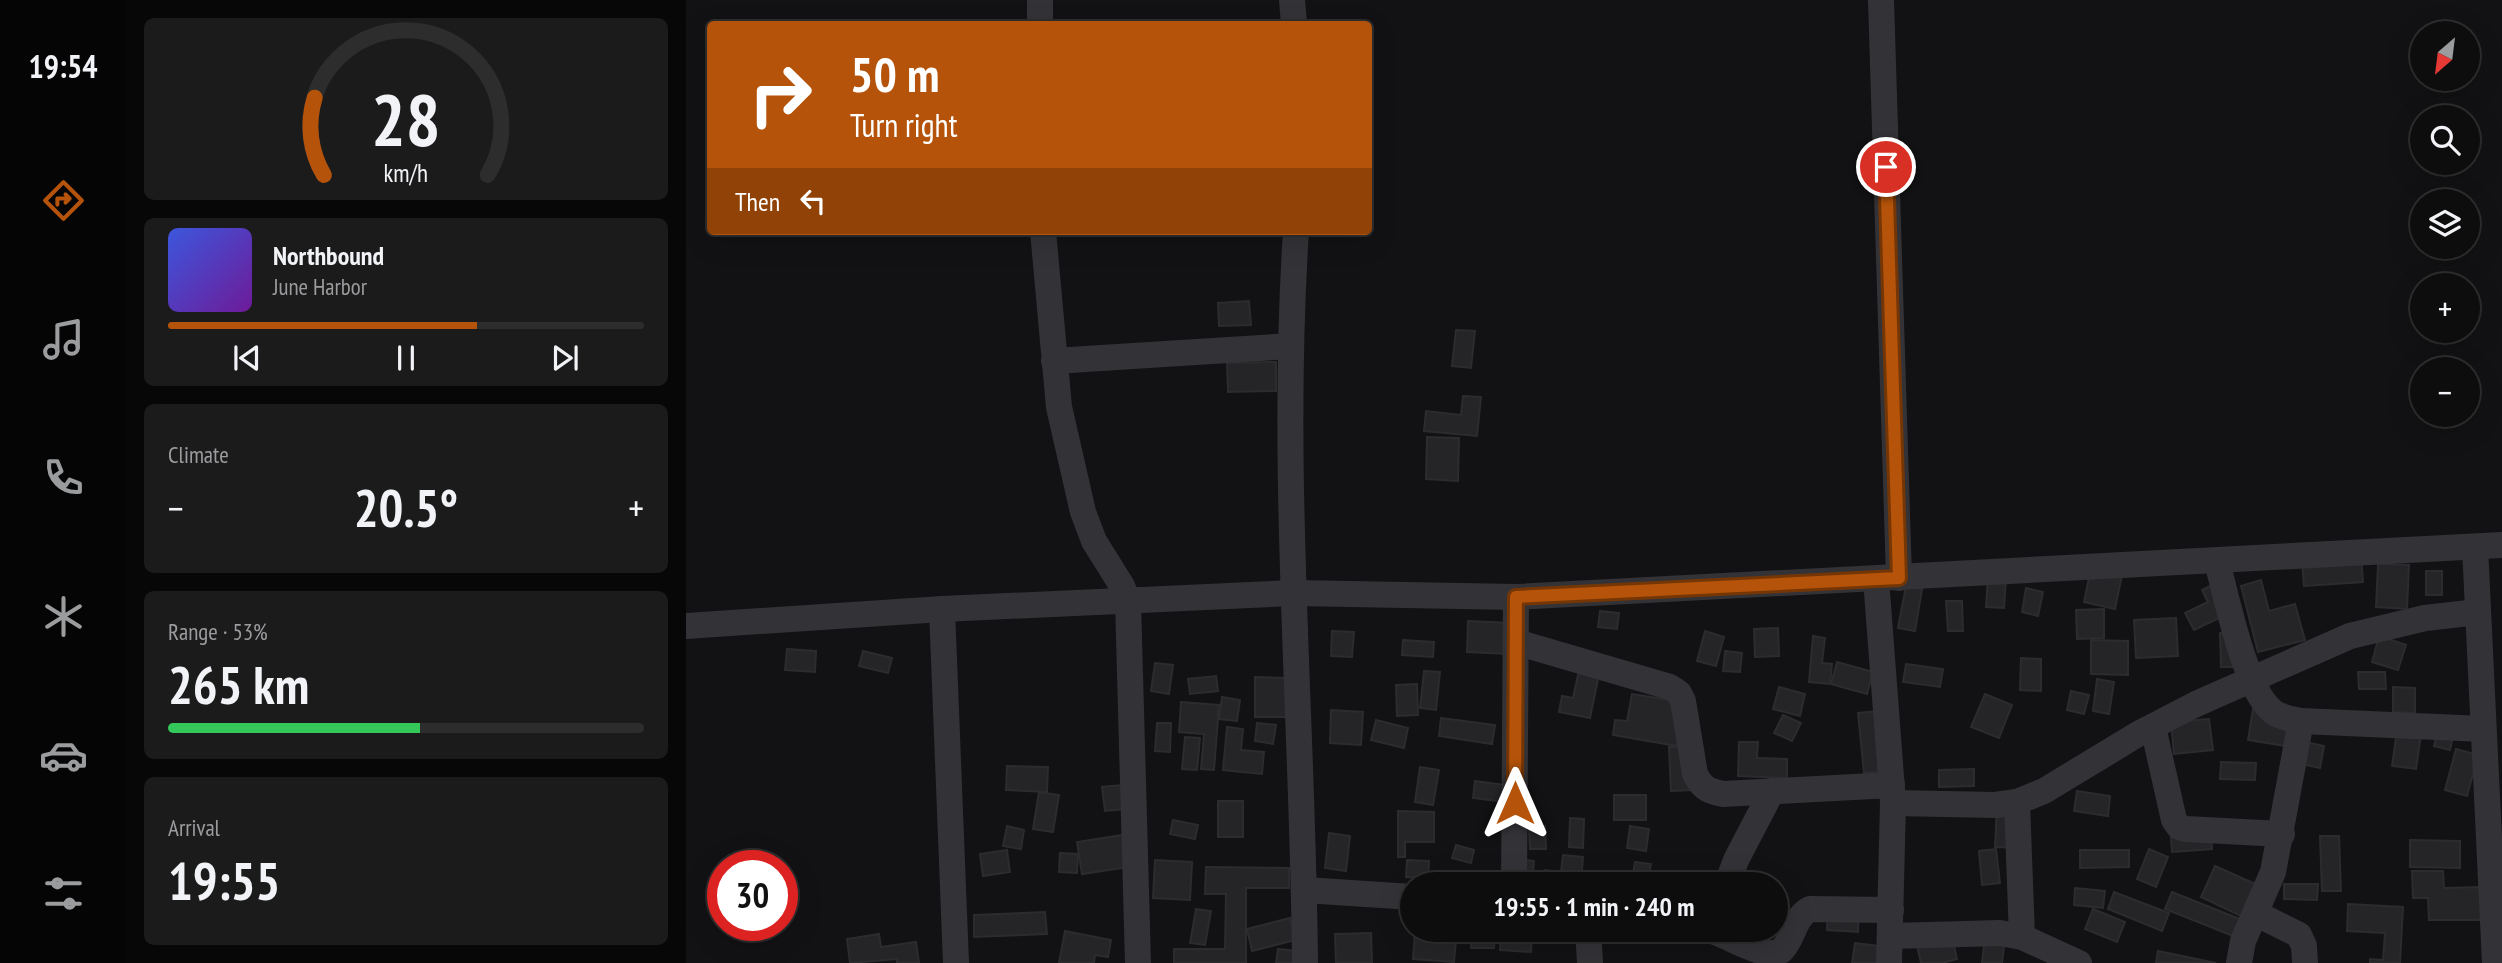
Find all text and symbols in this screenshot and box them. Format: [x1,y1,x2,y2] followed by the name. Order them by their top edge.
[2410,21,2480,91] north arrow
[2410,21,2480,427] map controls
[850,42,939,106] text: 50 m
[28,45,98,87] text: 19:54
[735,49,826,140] icon: right
[371,71,441,165] text: 28
[850,104,958,146] text: Turn right
[2410,105,2480,175] button: search
[1856,137,1916,197] pin
[1867,148,1905,186] icon: arrive
[384,157,428,189] text: km/h
[39,176,88,225] icon: directions
[794,182,832,220] icon: left
[735,185,780,218] text: Then
[2410,189,2480,259] button: layers
[273,239,384,272] text: Northbound
[273,272,367,301] text: June Harbor
[2410,273,2480,343] button: +
[39,315,88,364] icon: music
[228,339,266,377] icon: previous
[387,339,425,377] icon: pause
[546,339,584,377] icon: next
[2410,357,2480,427] button: −
[168,440,229,469] text: Climate
[39,453,88,502] icon: phone
[354,474,458,541] text: 20.5°
[168,483,184,532] text: −
[628,483,644,532] text: +
[39,592,88,641] icon: climate
[168,617,268,646] text: Range · 53%
[168,651,309,718] text: 265 km
[39,731,88,780] icon: car
[1478,766,1552,840] position arrow
[168,813,220,842] text: Arrival
[168,847,280,914] text: 19:55
[707,850,798,941] speed limit sign: 30
[39,869,88,918] icon: filters
[1494,890,1694,923] text: 19:55 · 1 min · 240 m

